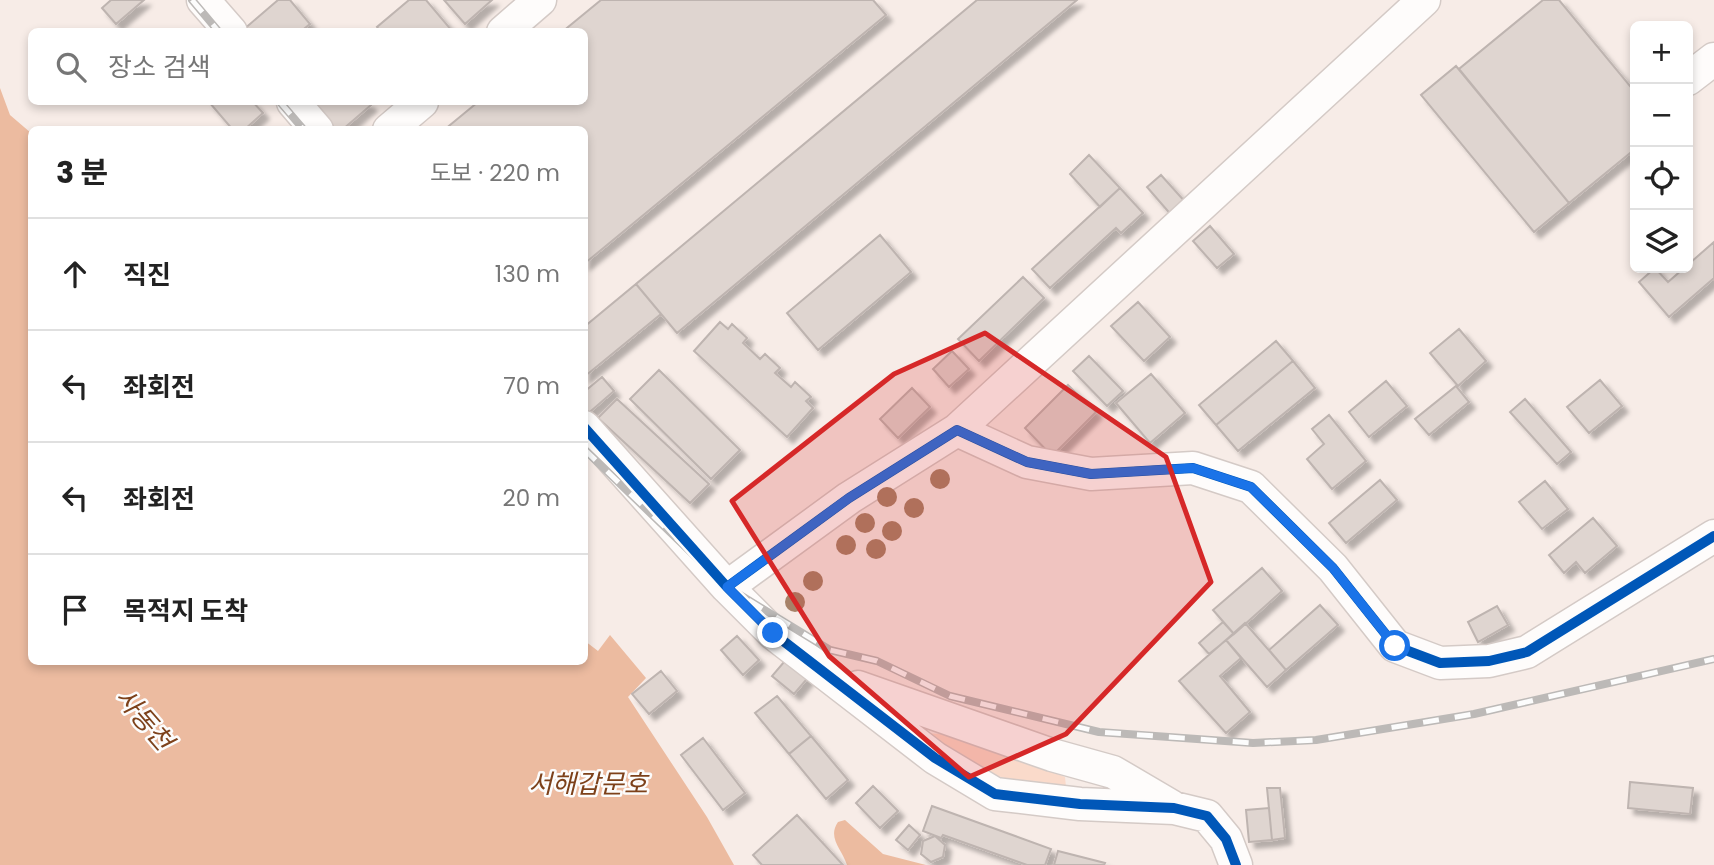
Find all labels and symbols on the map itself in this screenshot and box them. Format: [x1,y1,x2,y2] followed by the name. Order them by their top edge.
[757,617,788,648] route end
[1379,630,1410,661] route start
[107,680,183,760] water label: 사동천
[528,766,650,802] water label: 서해갑문호

